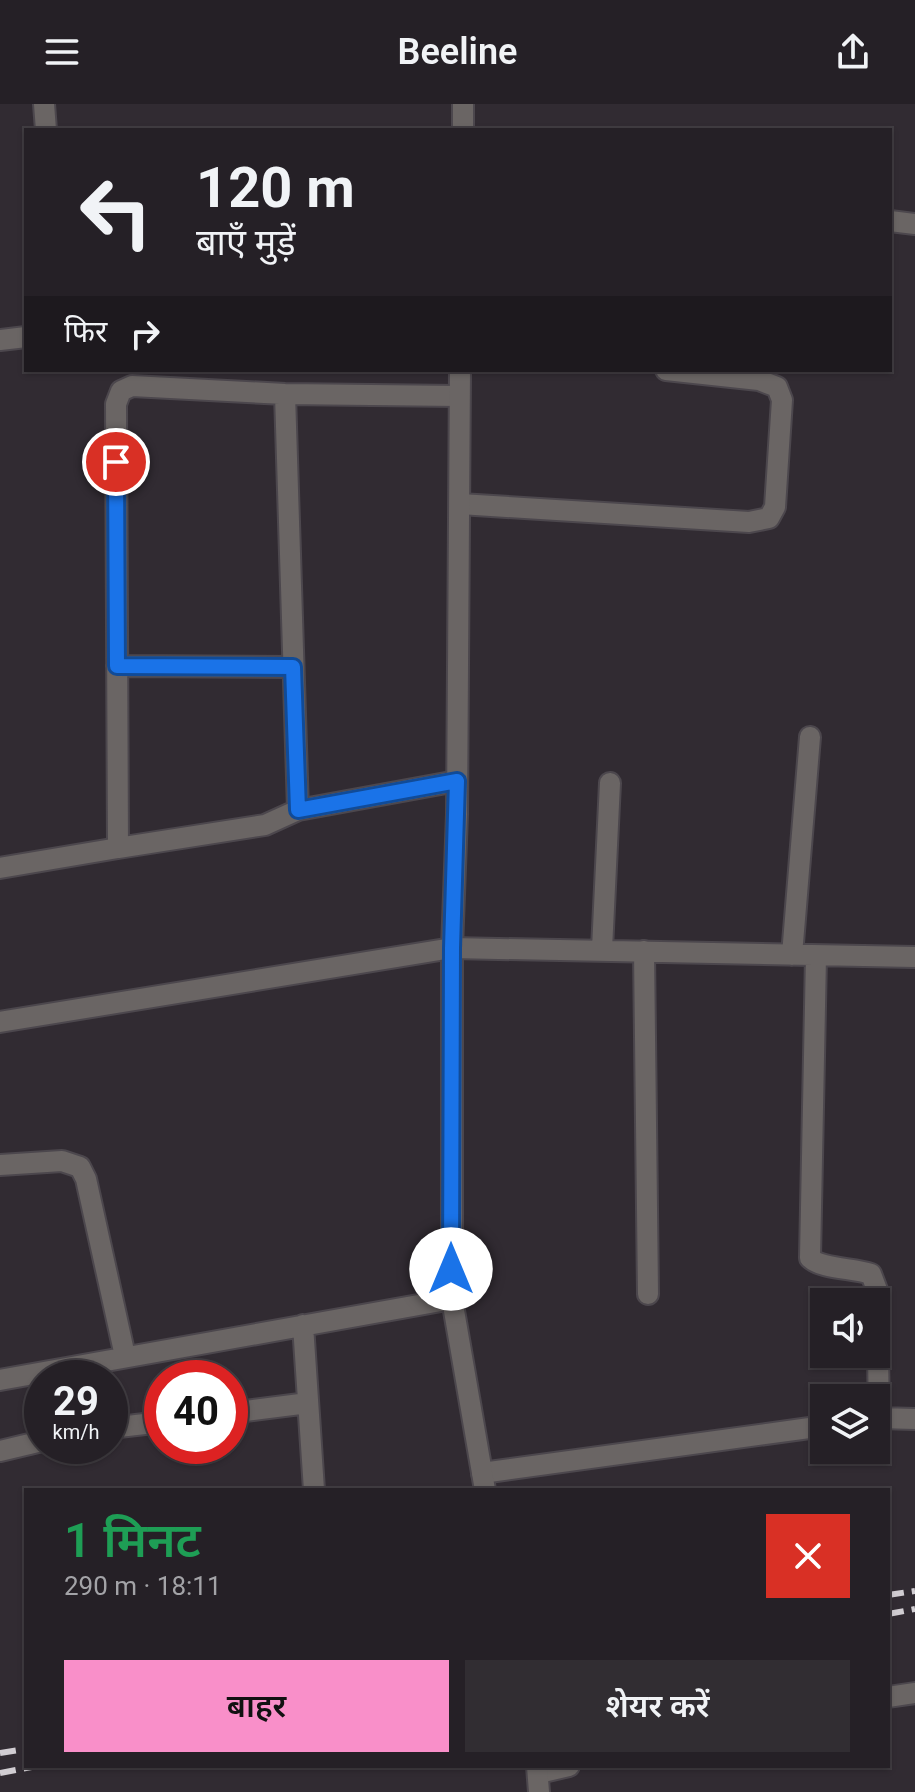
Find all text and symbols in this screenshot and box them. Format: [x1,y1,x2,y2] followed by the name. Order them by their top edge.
[40,30,84,74] icon: menu
[831,30,875,74] icon: share
[398,31,517,73] text: Beeline
[196,155,355,221] text: 120 m
[64,160,168,264] icon: left
[196,222,296,264] text: बाएँ मुड़ें
[123,312,167,356] icon: right
[64,314,107,349] text: फिर
[82,428,150,496] pin
[94,440,138,484] icon: arrive
[409,1227,493,1311] position arrow
[810,1288,890,1464] map controls
[810,1288,890,1368] button: sound
[144,1360,248,1464] speed limit sign: 40
[53,1378,99,1425] text: 29
[810,1384,890,1464] button: layers
[53,1420,99,1444] text: km/h
[64,1512,201,1569] text: 1 मिनट
[766,1514,850,1598] button: close
[64,1571,222,1601] text: 290 m · 18:11
[64,1660,449,1752] button: बाहर
[465,1660,850,1752] button: शेयर करें

